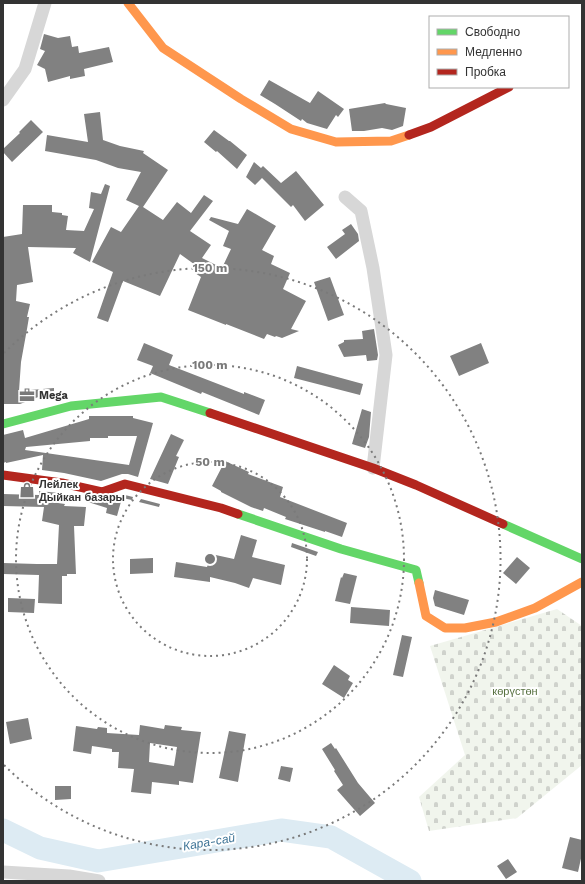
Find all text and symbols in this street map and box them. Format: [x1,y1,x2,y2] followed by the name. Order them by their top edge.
[429,16,569,88] legend
[465,25,520,39] text: Свободно
[465,45,522,59] text: Медленно
[465,65,506,79] text: Пробка
[193,261,227,275] text: 150 m
[192,358,228,372] text: 100 m
[18,386,36,404] office icon: Mega
[39,389,69,402] place label: Mega
[195,455,225,469] text: 50 m
[39,478,125,504] place label: Лейлек Дыйкан базары
[18,481,36,499] shop icon: Лейлек Дыйкан базары
[203,552,217,566] centre of rings
[492,685,538,698] park label: көрүстөн
[182,830,236,853] water label: Кара-сай

